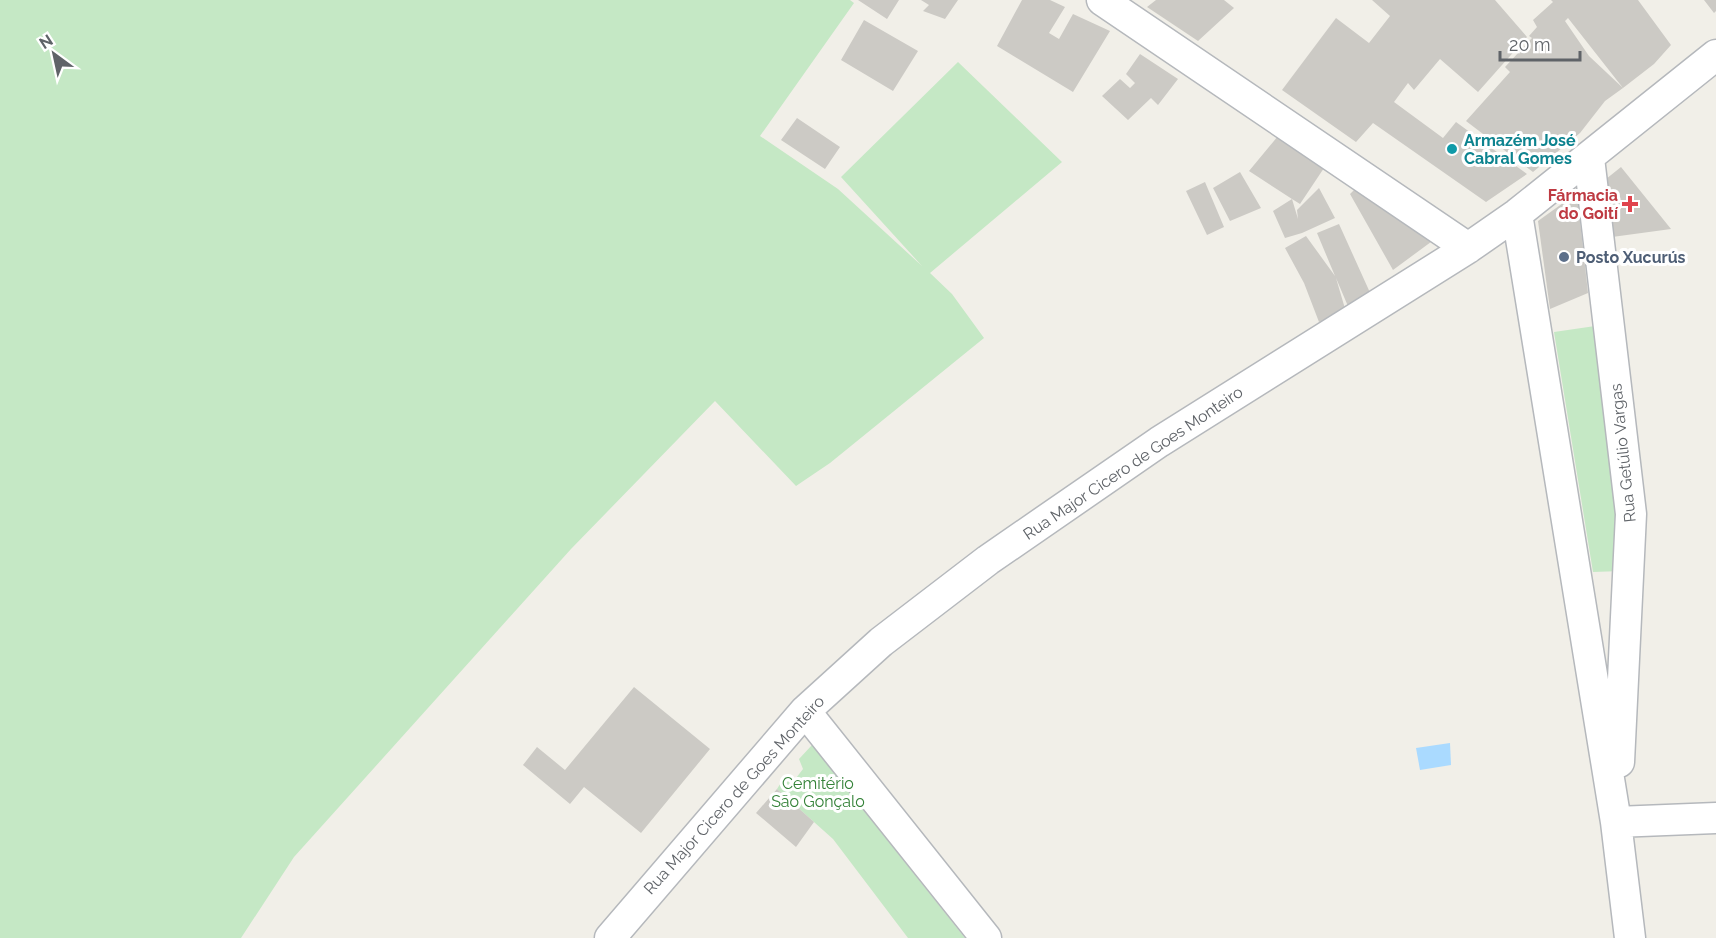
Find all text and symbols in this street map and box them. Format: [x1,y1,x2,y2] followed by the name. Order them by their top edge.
[24,24,84,84] north arrow
[1500,24,1580,62] scale bar
[36,31,56,53] text: N
[1509,34,1551,55] text: 20 m
[1464,131,1576,168] place label: Armazém José Cabral Gomes
[1445,142,1459,156] marker: Armazém José Cabral Gomes
[1548,186,1619,223] place label: Fármacia do Goití
[1623,197,1637,211] marker: Fármacia do Goití
[1576,248,1686,267] place label: Posto Xucurús
[1557,250,1571,264] marker: Posto Xucurús
[1020,382,1246,544] street label: Rua Major Cicero de Goes Monteiro
[1606,382,1640,523] street label: Rua Getúlio Vargas
[640,692,828,898] street label: Rua Major Cicero de Goes Monteiro
[771,774,865,811] park label: Cemitério São Gonçalo

